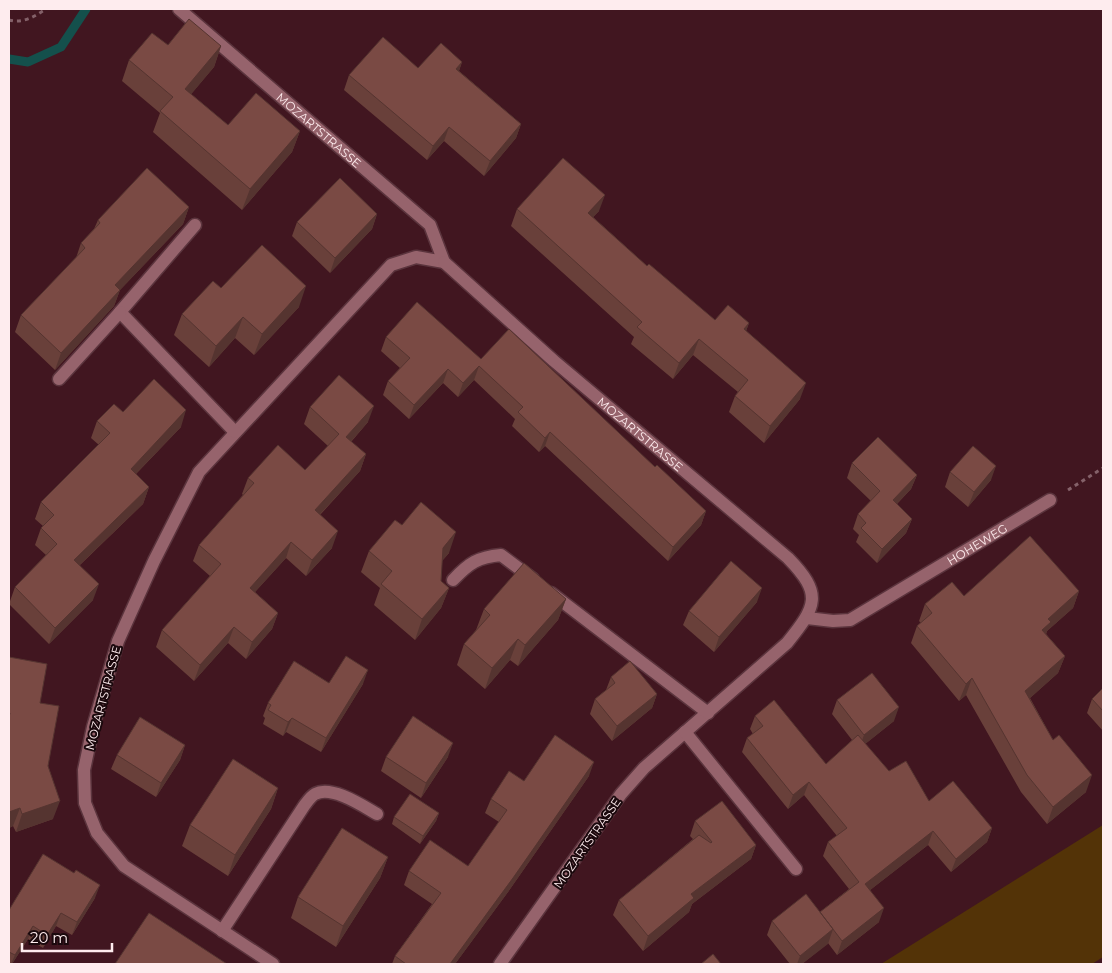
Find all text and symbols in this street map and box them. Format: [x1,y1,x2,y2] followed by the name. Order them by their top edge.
[274,89,365,170] street label: MOZARTSTRASSE
[595,393,686,474] street label: MOZARTSTRASSE
[944,520,1010,568] street label: HOHEWEG
[82,644,124,752] street label: MOZARTSTRASSE
[550,795,624,891] street label: MOZARTSTRASSE
[22,920,112,952] scale bar
[30,928,68,947] text: 20 m

